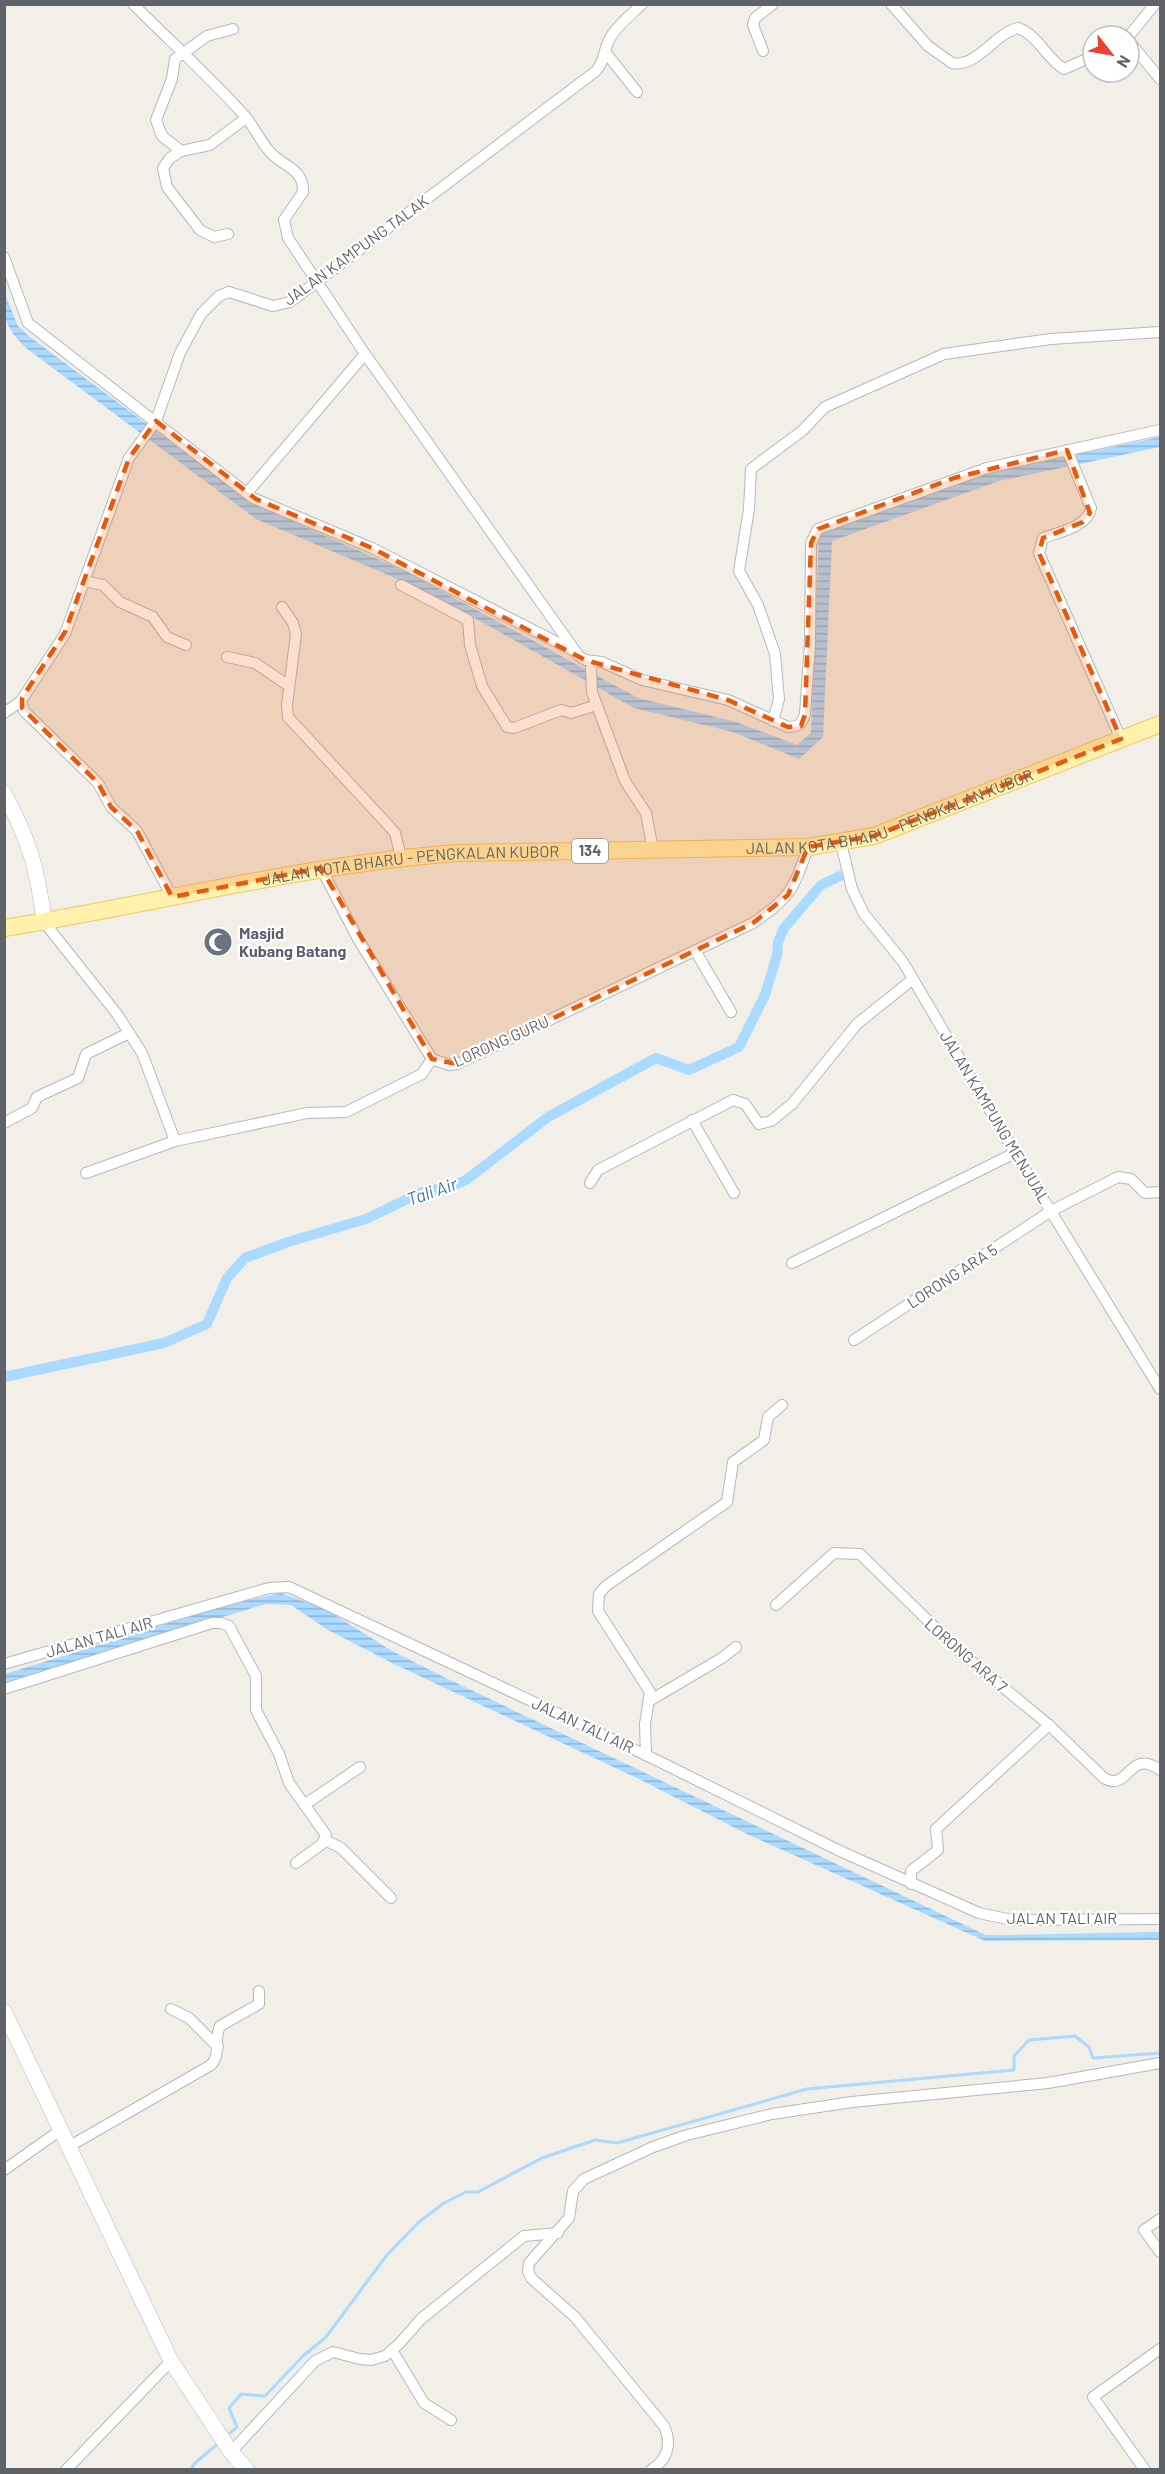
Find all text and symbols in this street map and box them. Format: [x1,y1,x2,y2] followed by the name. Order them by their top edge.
[1081,24,1141,84] north arrow
[1113,53,1135,71] text: N
[280,190,432,309] street label: JALAN KAMPUNG TALAK
[746,765,1036,857] street label: JALAN KOTA BHARU - PENGKALAN KUBOR
[572,839,608,863] road number: 134
[260,841,560,889] street label: JALAN KOTA BHARU - PENGKALAN KUBOR
[239,923,347,960] place label: Masjid Kubang Batang
[202,926,234,958] mosque icon: Masjid Kubang Batang
[450,1011,552,1070] street label: LORONG GURU
[936,1027,1054,1206] street label: JALAN KAMPUNG MENJUAL
[404,1172,460,1210] water label: Tali Air
[903,1239,1000,1312] street label: LORONG ARA 5
[43,1612,155,1661] street label: JALAN TALI AIR
[921,1614,1012,1696] street label: LORONG ARA 7
[529,1693,637,1757] street label: JALAN TALI AIR
[1007,1908,1117,1927] street label: JALAN TALI AIR

